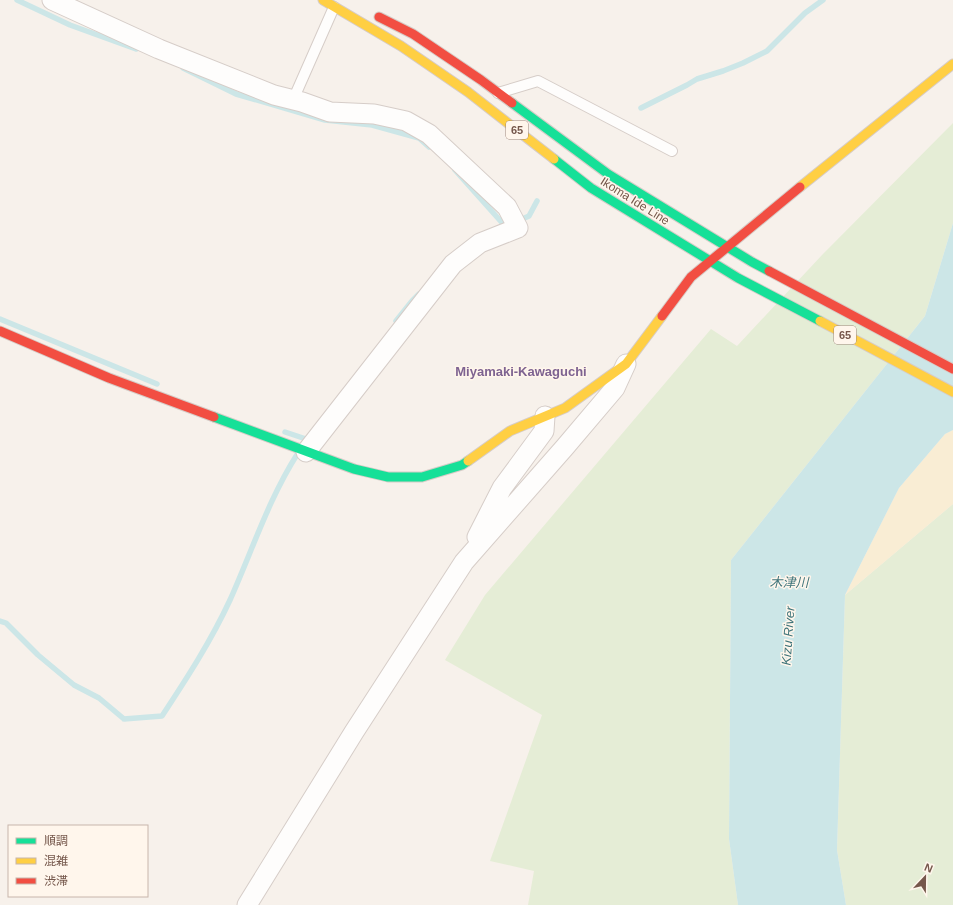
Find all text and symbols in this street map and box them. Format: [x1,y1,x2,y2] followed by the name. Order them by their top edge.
[506,121,528,139] road number: 65
[598,174,672,228] street label: Ikoma Ide Line
[834,326,856,344] road number: 65
[455,364,587,379] district label: Miyamaki-Kawaguchi
[769,575,810,590] water label: 木津川
[778,605,798,666] water label: Kizu River
[8,825,148,897] legend
[44,834,68,848] text: 順調
[44,854,68,868] text: 混雑
[905,857,945,897] north arrow
[923,861,935,875] text: N
[44,874,68,888] text: 渋滞

